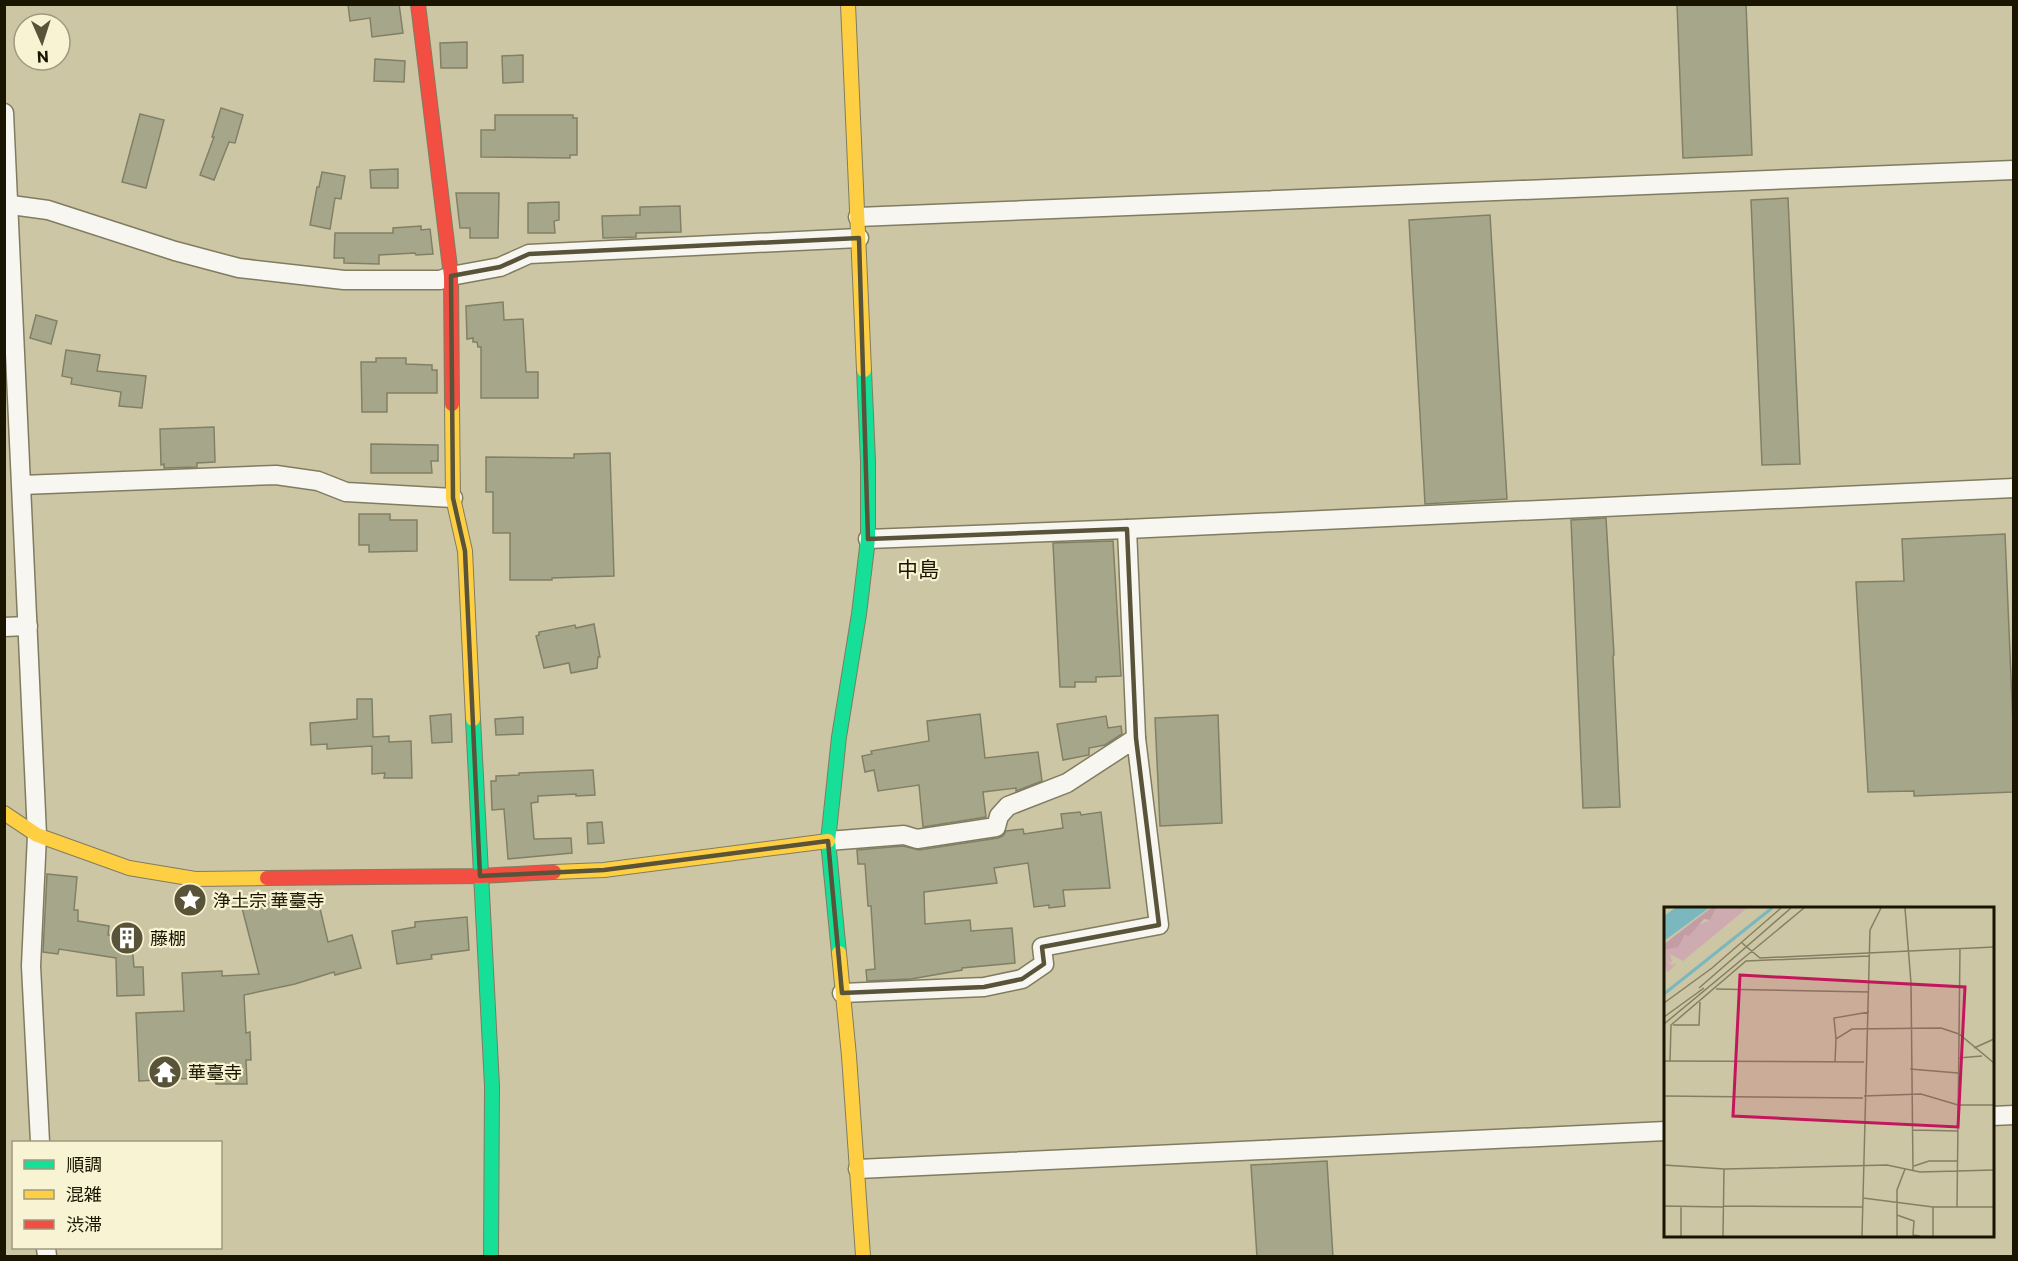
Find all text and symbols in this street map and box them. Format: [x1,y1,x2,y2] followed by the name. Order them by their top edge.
[12,12,72,72] north arrow
[36,48,49,67] text: N
[897,556,939,581] district label: 中島
[172,882,208,918] place icon: 浄土宗 華臺寺
[213,889,324,911] place label: 浄土宗 華臺寺
[1664,907,1994,1237] inset map
[109,920,145,956] building icon: 藤棚
[150,927,186,949] place label: 藤棚
[147,1054,183,1090] temple icon: 華臺寺
[188,1061,242,1083] place label: 華臺寺
[12,1141,222,1249] legend
[66,1153,102,1175] text: 順調
[66,1183,102,1205] text: 混雑
[66,1213,102,1235] text: 渋滞

